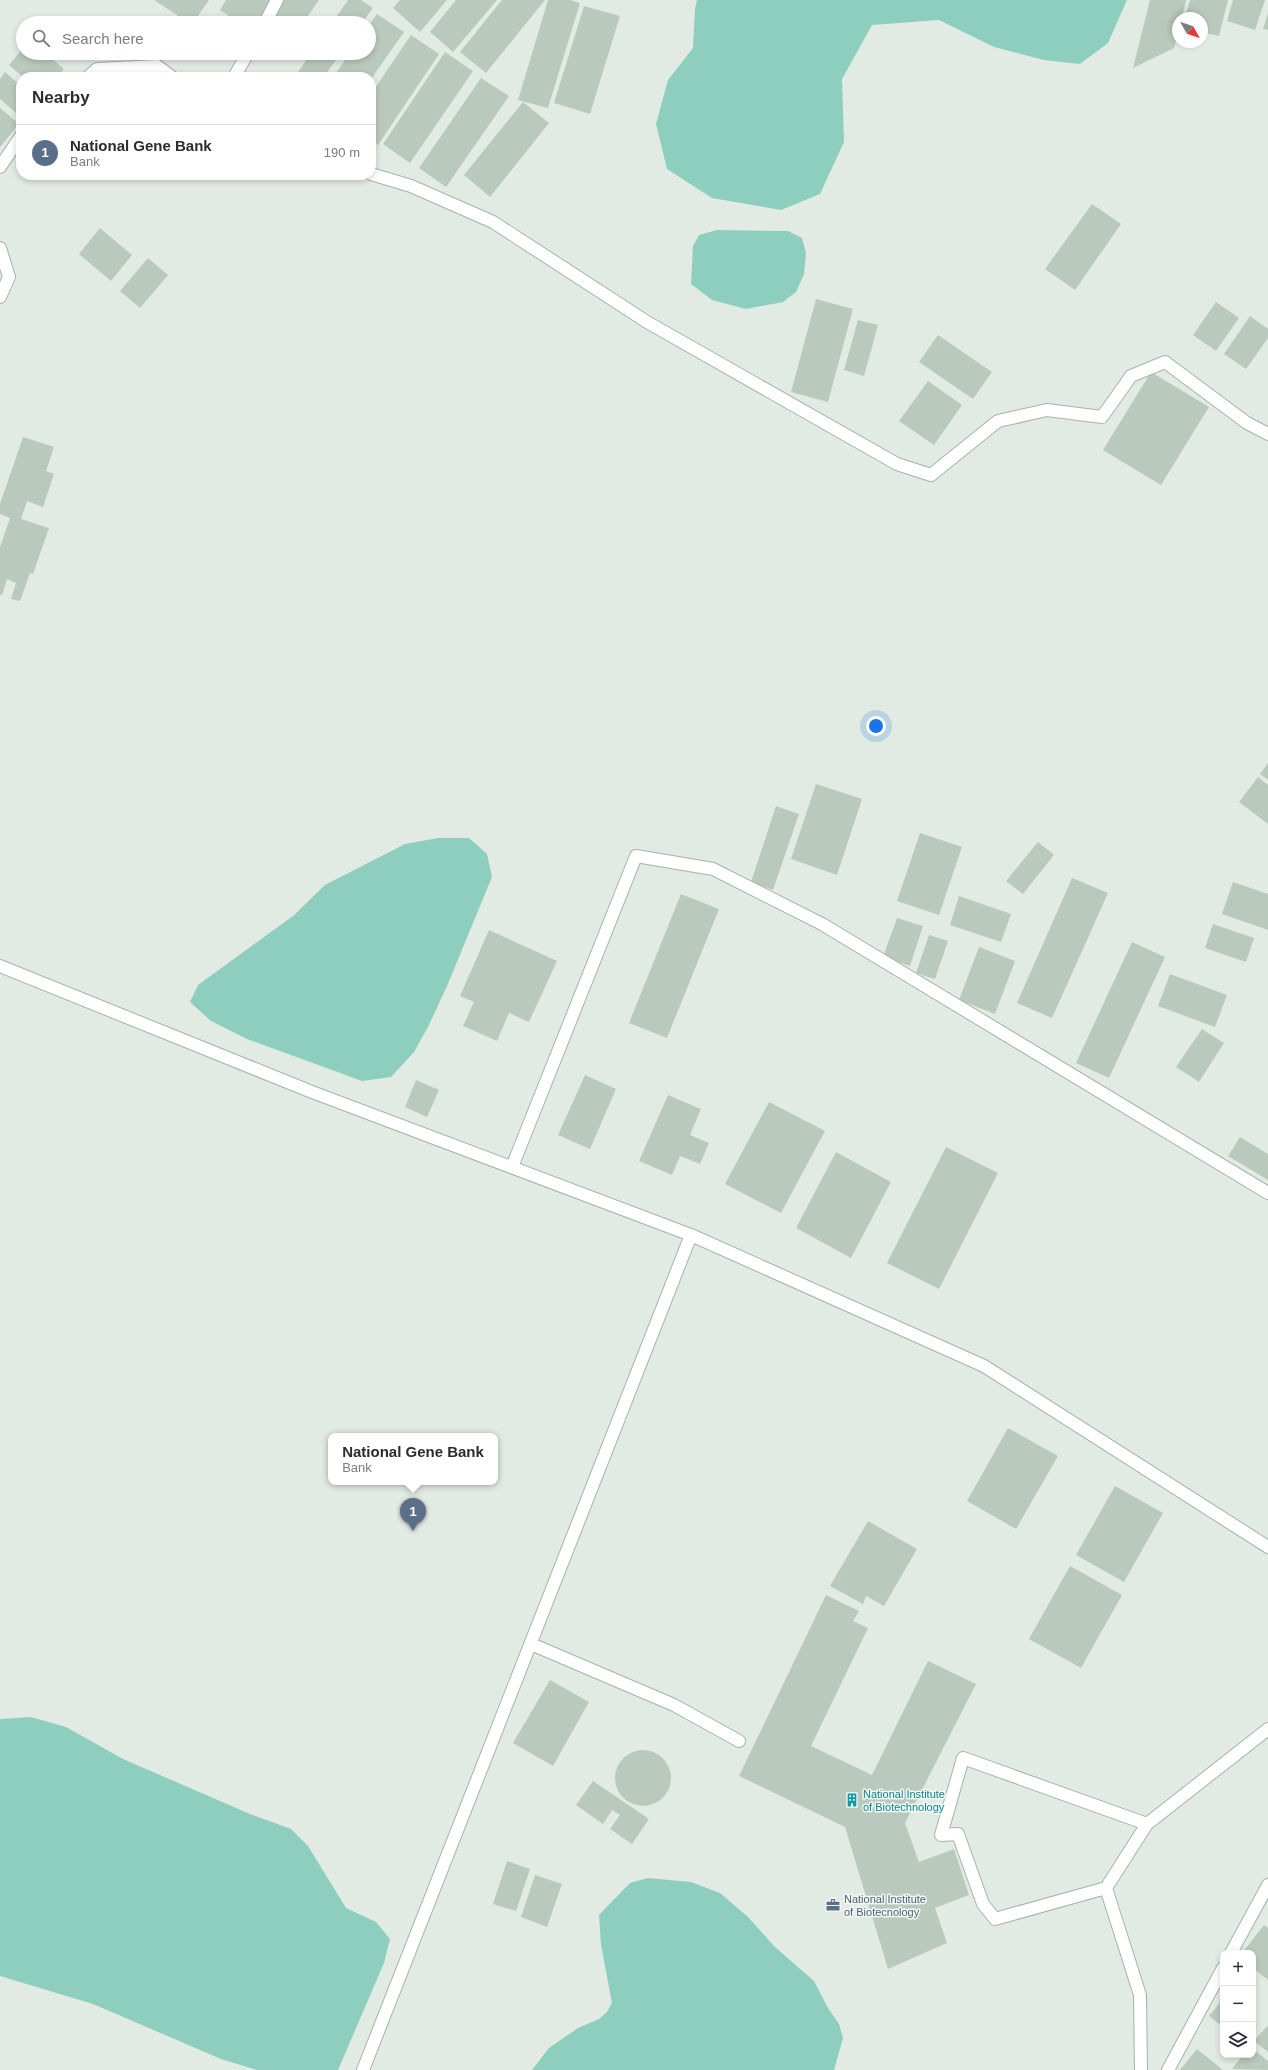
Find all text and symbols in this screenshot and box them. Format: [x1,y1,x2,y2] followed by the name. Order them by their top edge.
[1172,12,1208,48] north arrow
[16,16,376,60] search box
[30,27,52,49] icon: search
[62,30,144,47] text: Search here
[32,88,90,107] text: Nearby
[70,137,212,154] text: National Gene Bank
[41,145,49,160] text: 1
[324,145,360,160] text: 190 m
[70,154,100,169] text: Bank
[866,716,886,736] your location
[328,1433,498,1485] popup
[342,1443,484,1460] text: National Gene Bank
[342,1460,372,1475] text: Bank
[400,1498,426,1531] pin: 1
[863,1788,945,1813] place label: National Institute of Biotechnology
[844,1792,860,1808] building icon: National Institute of Biotechnology
[844,1893,926,1918] place label: National Institute of Biotecnology
[825,1897,841,1913] office icon: National Institute of Biotecnology
[1220,1950,1256,2058] map controls
[1220,1950,1256,1986] button: +
[1220,1986,1256,2022] button: −
[1220,2022,1256,2058] button: layers

